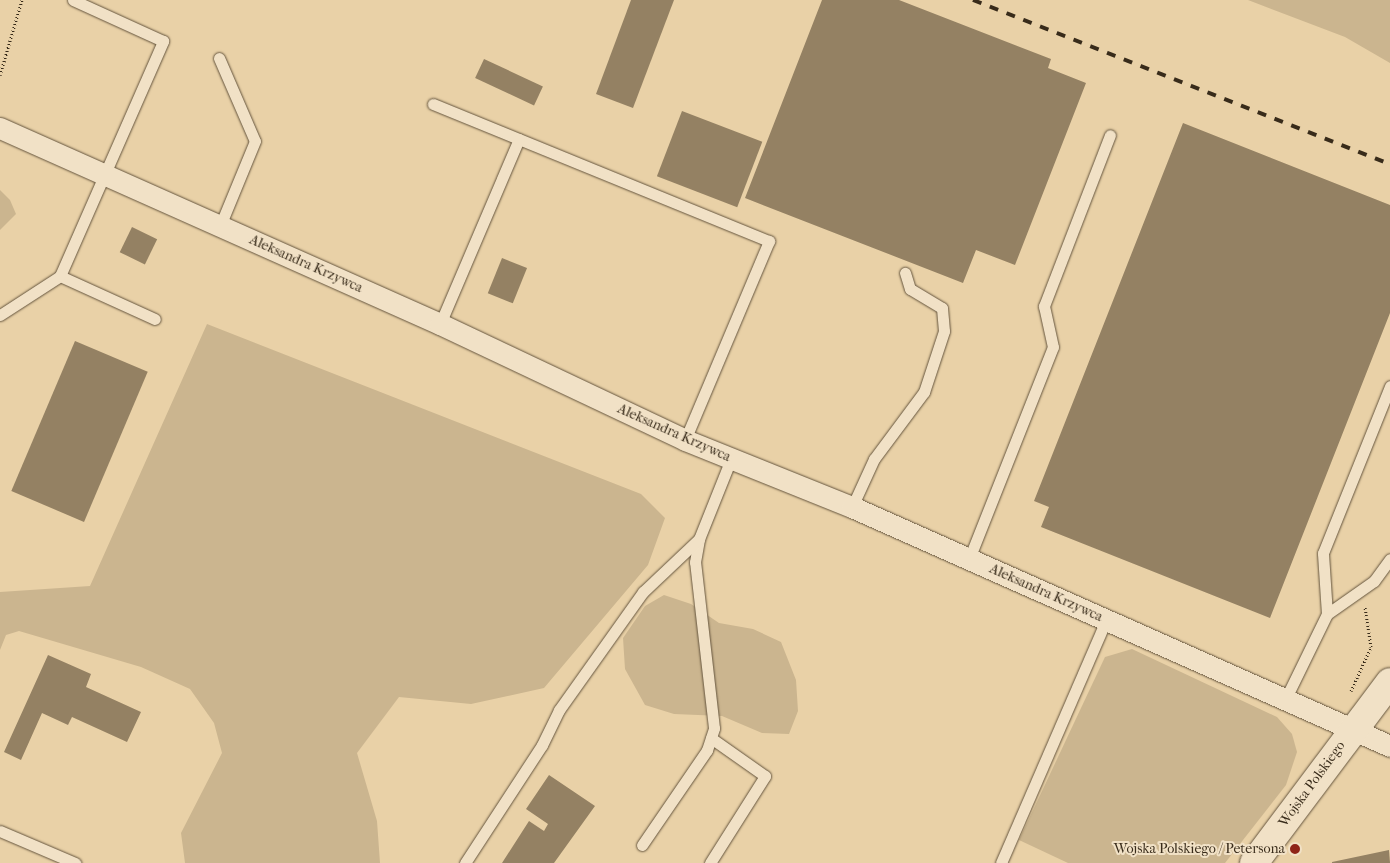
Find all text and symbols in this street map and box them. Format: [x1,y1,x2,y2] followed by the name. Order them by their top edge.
[247,231,365,297] street label: Aleksandra Krzywca
[615,400,733,466] street label: Aleksandra Krzywca
[987,560,1105,626] street label: Aleksandra Krzywca
[1275,738,1349,830] street label: Wojska Polskiego
[1114,841,1285,857] place label: Wojska Polskiego / Petersona
[1289,843,1301,855] marker: Wojska Polskiego / Petersona

